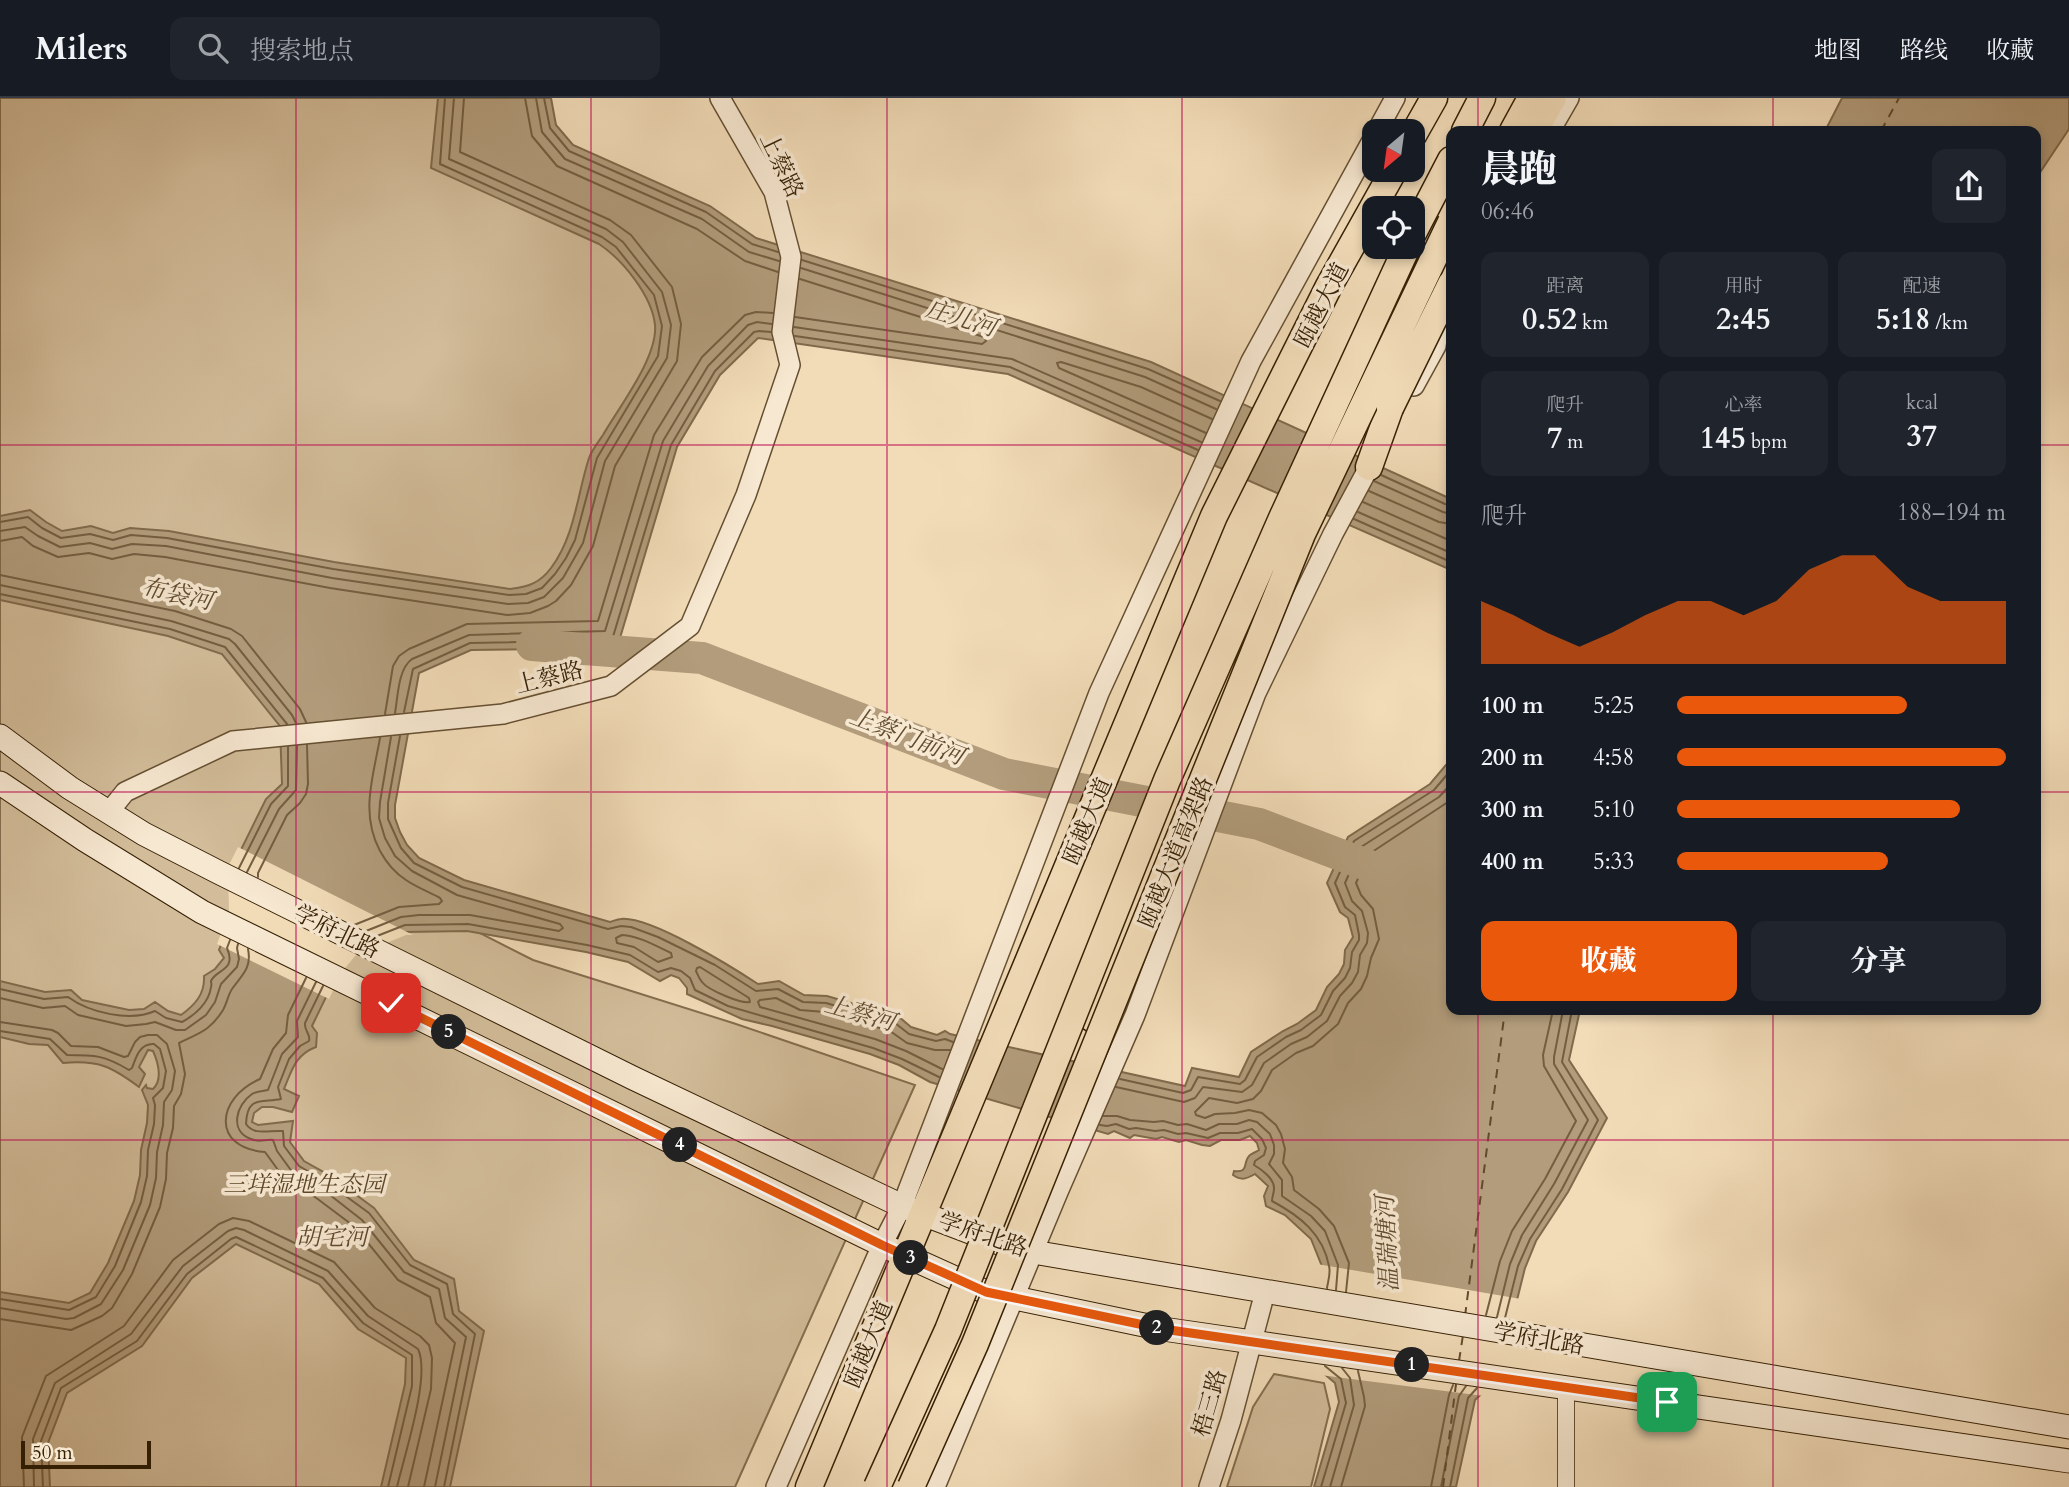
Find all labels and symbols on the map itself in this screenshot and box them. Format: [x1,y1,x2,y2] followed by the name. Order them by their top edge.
[1362,119,1424,182] north arrow
[752,127,811,203] street label: 上蔡路
[1287,257,1356,353] street label: 瓯越大道
[922,292,1004,346] water label: 庄儿河
[138,571,219,619] water label: 布袋河
[512,654,586,701] street label: 上蔡路
[845,700,972,775] water label: 上蔡门前河
[1131,772,1220,933] street label: 瓯越大道高架路
[1055,773,1120,870] street label: 瓯越大道
[289,897,385,966] street label: 学府北路
[361,973,421,1033] pin
[821,988,903,1040] water label: 上蔡河
[432,1014,466,1049] pin: 5
[662,1128,698,1162] pin: 4
[224,1169,389,1200] park label: 三垟湿地生态园
[1368,1191,1406,1293] water label: 温瑞塘河
[934,1205,1031,1264] street label: 学府北路
[296,1221,372,1254] water label: 胡宅河
[894,1240,928,1276] pin: 3
[837,1296,900,1393] street label: 瓯越大道
[1140,1310,1174,1346] pin: 2
[1491,1315,1587,1362] street label: 学府北路
[1394,1348,1430,1382] pin: 1
[1185,1366,1234,1441] street label: 梧三路
[1637,1372,1697,1432] pin
[21,1438,150,1470] scale bar

